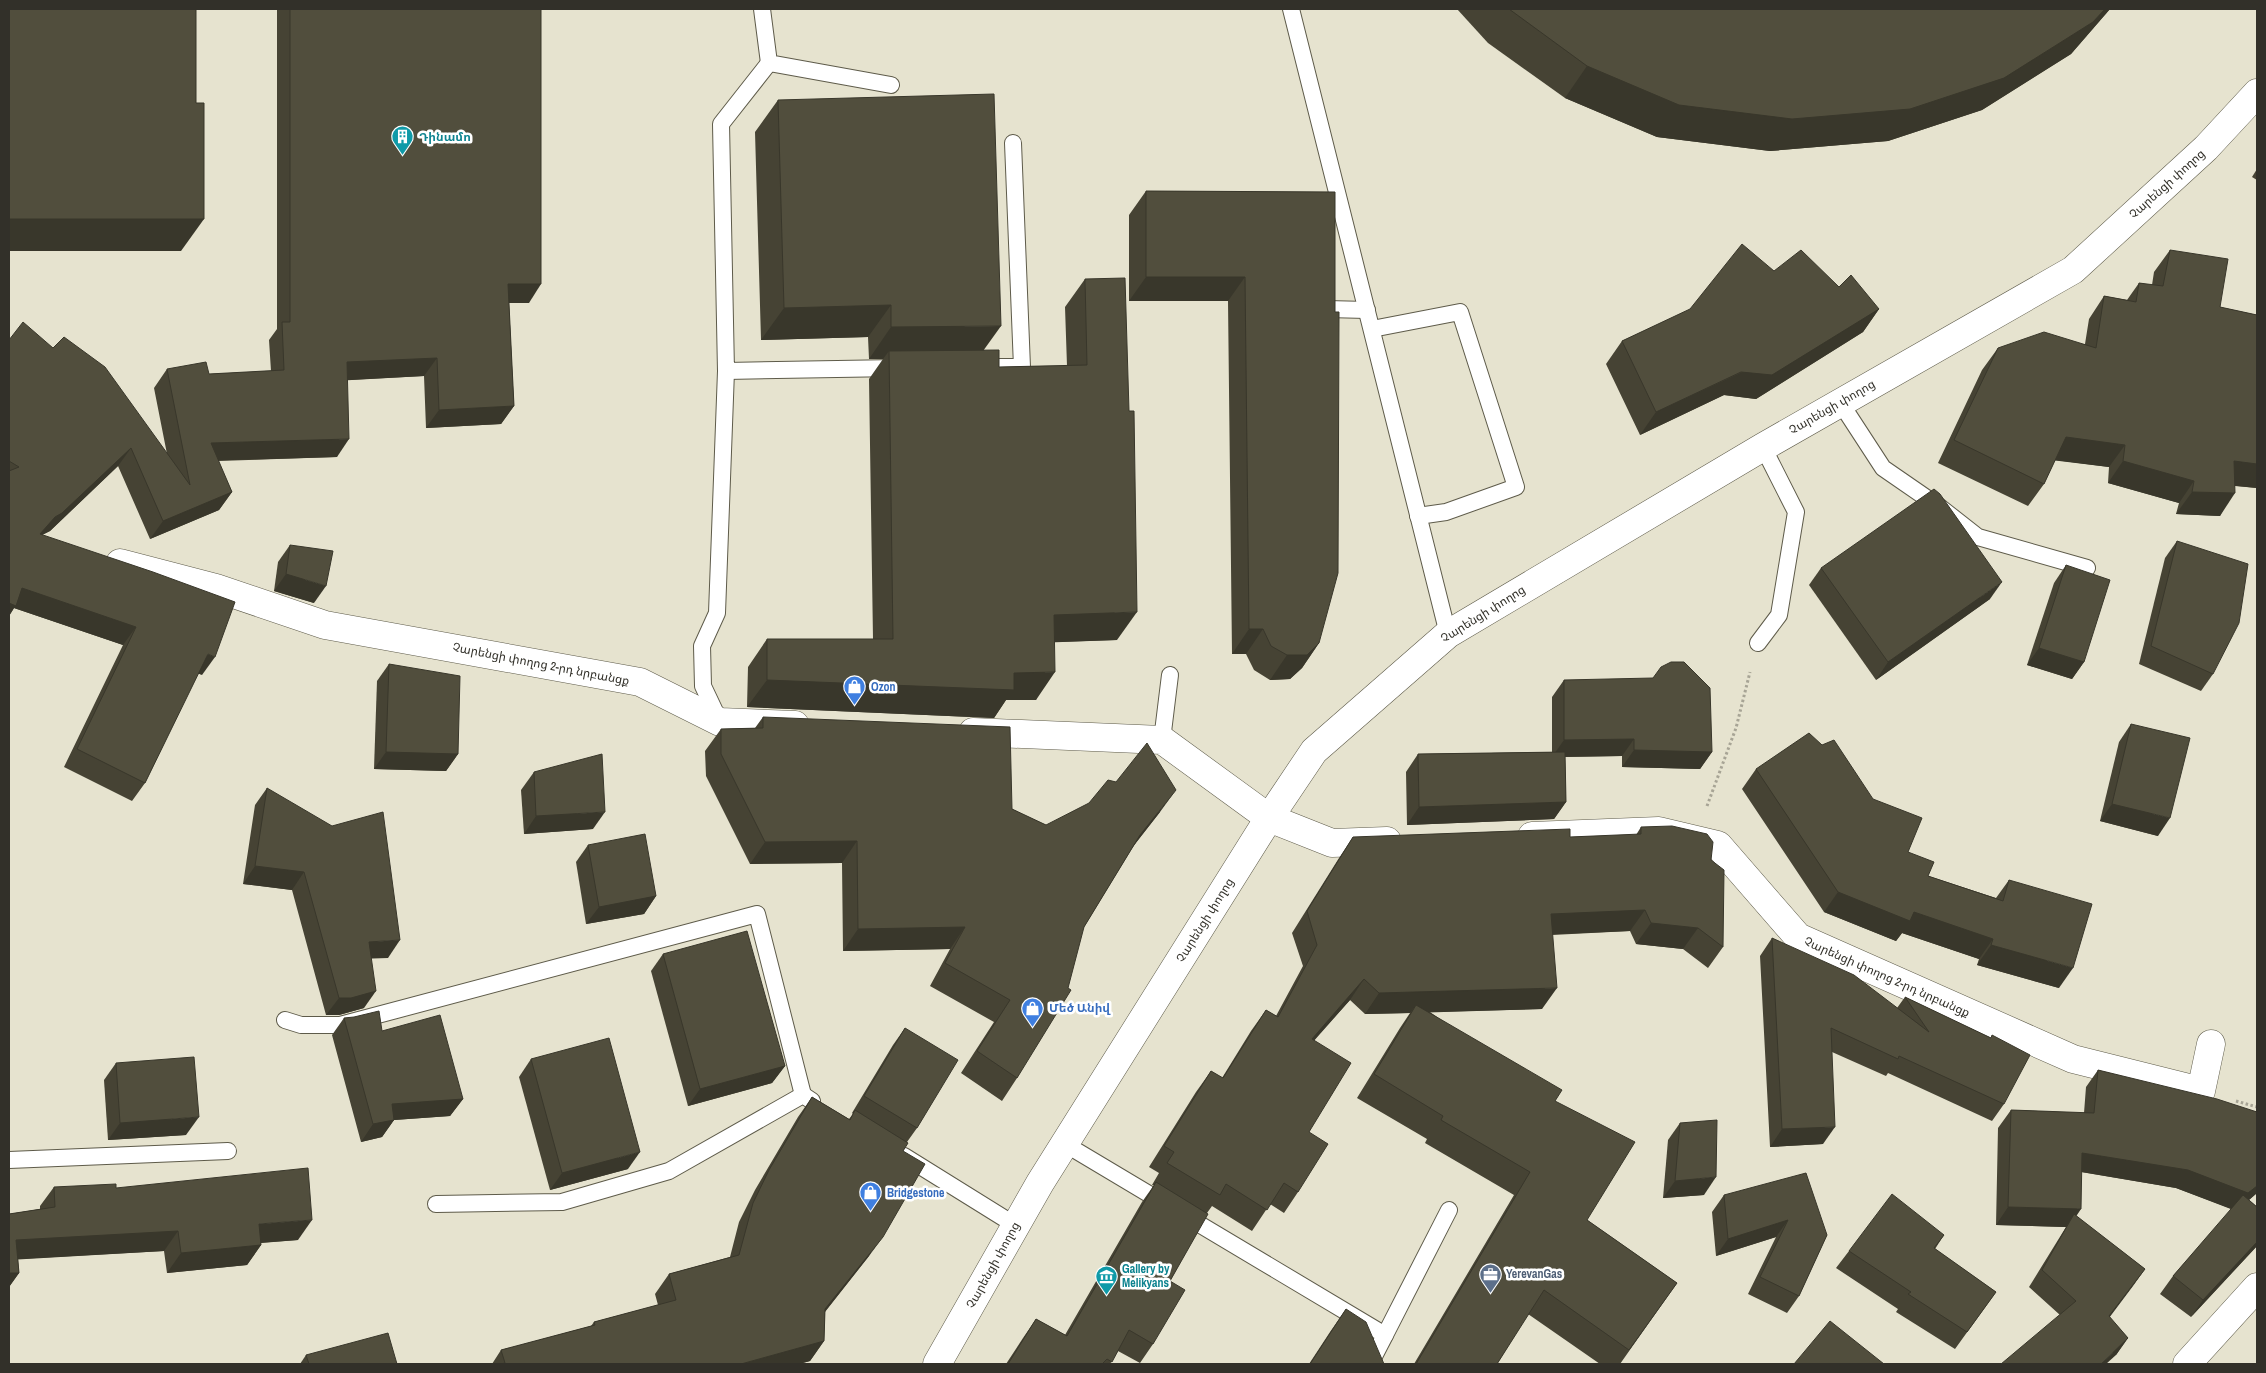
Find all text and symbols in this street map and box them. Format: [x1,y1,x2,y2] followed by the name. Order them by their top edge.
[391,125,415,156] building icon: Դինամո
[419,129,471,145] place label: Դինամո
[2126,146,2208,222] street label: Չարենցի փողոց
[1786,376,1878,438] street label: Չարենցի փողոց
[1438,582,1528,646] street label: Չարենցի փողոց
[451,639,631,689] street label: Չարենցի փողոց 2-րդ նրբանցք
[843,675,867,706] shop icon: Ozon
[871,679,896,695] place label: Ozon
[1173,875,1237,965] street label: Չարենցի փողոց
[1802,933,1972,1021] street label: Չարենցի փողոց 2-րդ նրբանցք
[1021,996,1045,1027] shop icon: Մեծ Անիվ
[1049,1000,1111,1016] place label: Մեծ Անիվ
[859,1181,883,1212] shop icon: Bridgestone
[887,1185,945,1201] place label: Bridgestone
[963,1219,1023,1311] street label: Չարենցի փողոց
[1122,1261,1170,1291] place label: Gallery by Melikyans
[1478,1262,1502,1293] office icon: YerevanGas
[1094,1264,1118,1295] museum icon: Gallery by Melikyans
[1506,1266,1563,1282] place label: YerevanGas

